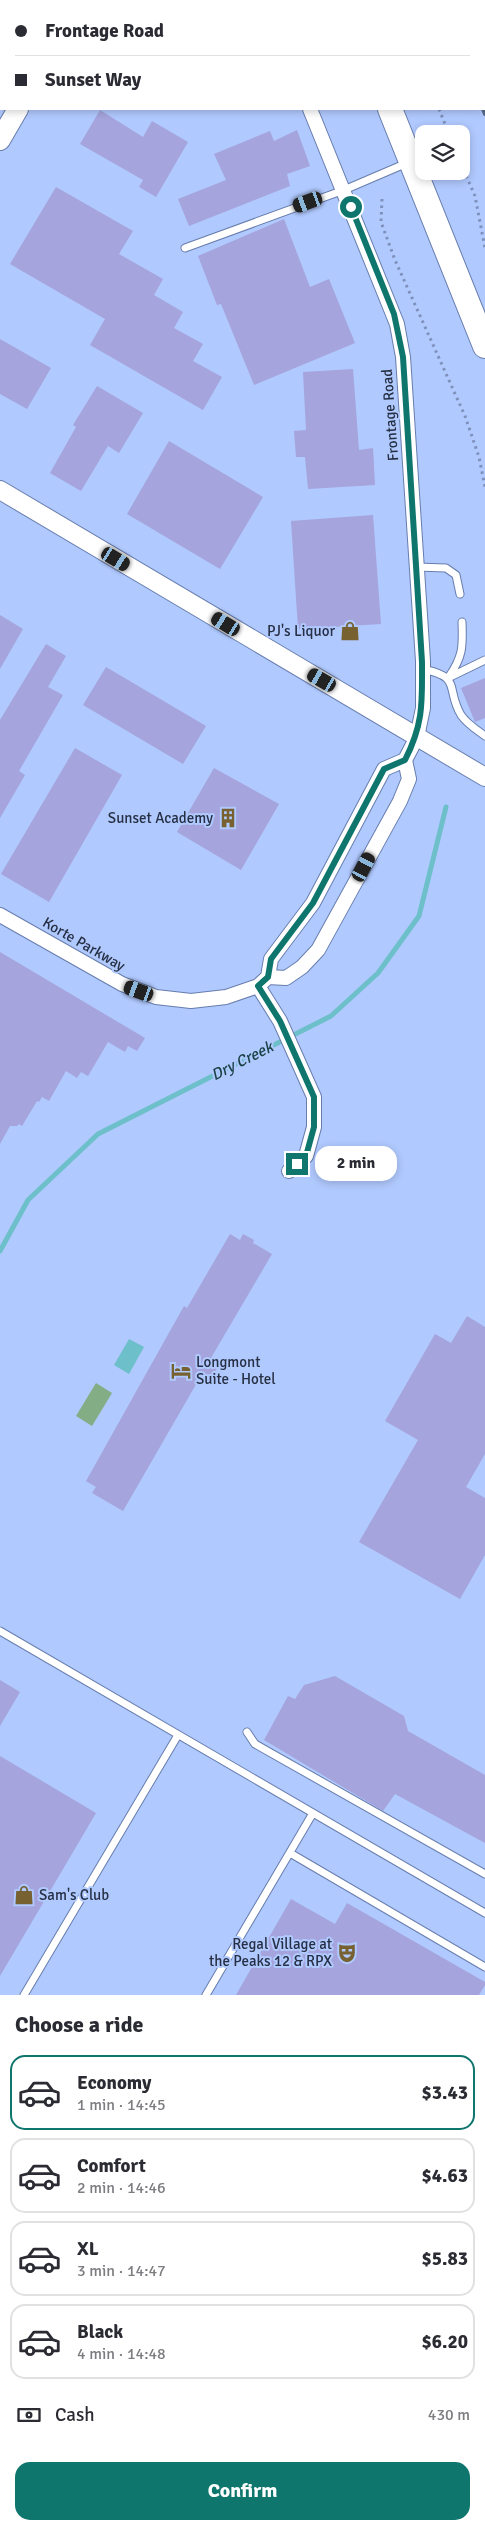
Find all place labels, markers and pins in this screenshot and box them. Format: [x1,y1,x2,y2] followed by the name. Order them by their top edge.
[339,620,361,642] shop icon: PJ's Liquor
[267,622,335,640] place label: PJ's Liquor
[217,807,239,829] building icon: Sunset Academy
[108,809,213,827] place label: Sunset Academy
[196,1353,276,1388] place label: Longmont Suite - Hotel
[170,1360,192,1382] hotel icon: Longmont Suite - Hotel
[13,1884,35,1906] shop icon: Sam's Club
[39,1886,109,1904] place label: Sam's Club
[209,1935,332,1970] place label: Regal Village at the Peaks 12 & RPX
[336,1942,358,1964] theatre icon: Regal Village at the Peaks 12 & RPX

